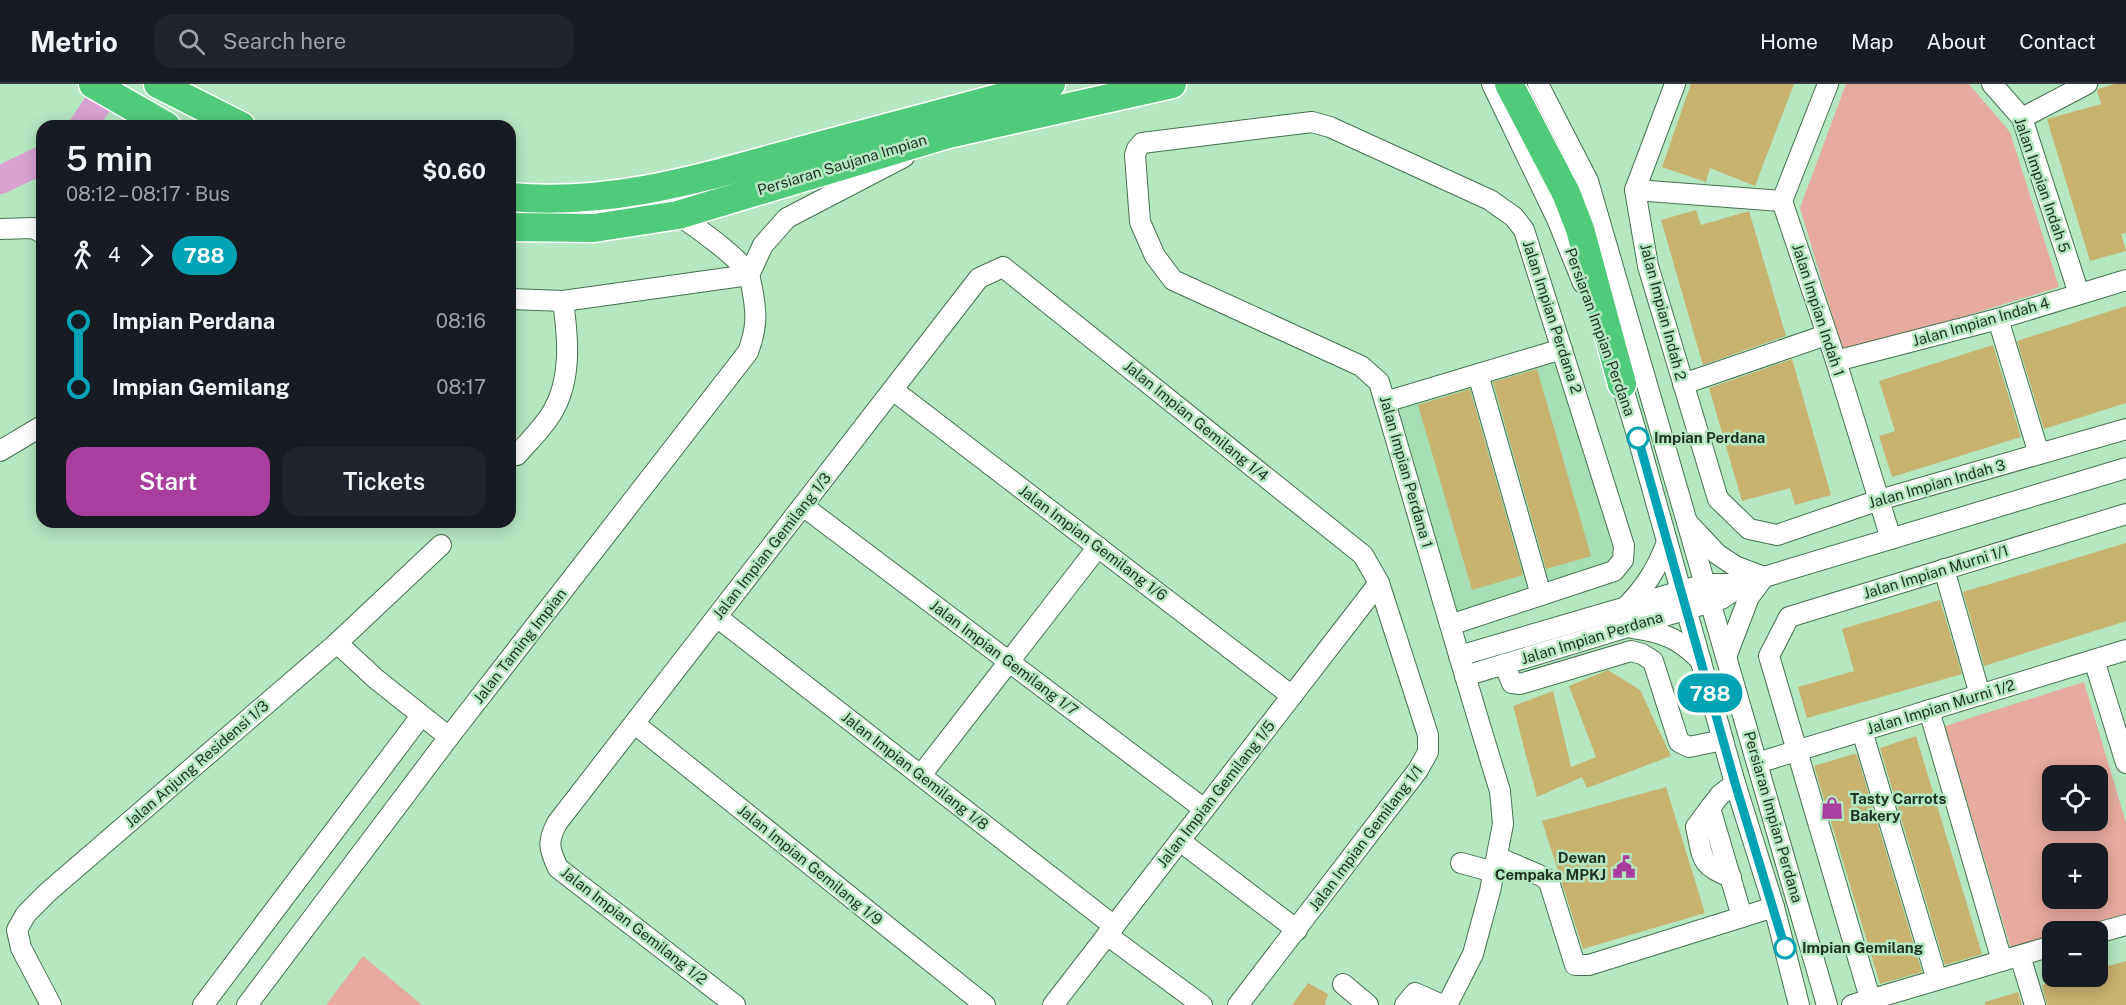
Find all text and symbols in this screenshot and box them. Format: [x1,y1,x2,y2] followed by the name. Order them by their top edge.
[154,14,574,68] search box
[30,25,118,58] text: Metrio
[175,25,208,58] icon: search
[223,28,346,54] text: Search here
[1760,29,1818,54] text: Home
[1851,29,1894,54] text: Map
[1927,29,1986,54] text: About
[2019,29,2096,54] text: Contact
[2011,115,2074,255] street label: Jalan Impian Indah 5
[755,131,929,198] street label: Persiaran Saujana Impian
[66,140,153,178] text: 5 min
[422,158,486,184] text: $0.60
[66,182,230,206] text: 08:12 – 08:17 · Bus
[1520,238,1585,396] street label: Jalan Impian Perdana 2
[66,239,99,272] icon: walk
[130,239,163,272] icon: forward
[1637,242,1690,382] street label: Jalan Impian Indah 2
[1789,242,1848,378] street label: Jalan Impian Indah 1
[108,243,121,267] text: 4
[184,243,225,268] text: 788
[1562,245,1639,418] street label: Persiaran Impian Perdana
[1911,294,2051,349] street label: Jalan Impian Indah 4
[112,308,275,334] text: Impian Perdana
[436,309,486,333] text: 08:16
[1121,357,1272,484] street label: Jalan Impian Gemilang 1/4
[112,374,290,400] text: Impian Gemilang
[436,375,486,399] text: 08:17
[1377,394,1436,550] street label: Jalan Impian Perdana 1
[1627,427,1649,449] marker: Impian Perdana
[1654,429,1765,446] place label: Impian Perdana
[66,447,270,516] button: Start
[282,447,486,516] button: Tickets
[1866,456,2007,511] street label: Jalan Impian Indah 3
[709,469,834,622] street label: Jalan Impian Gemilang 1/3
[1016,481,1171,604] street label: Jalan Impian Gemilang 1/6
[1861,541,2011,602] street label: Jalan Impian Murni 1/1
[470,585,570,706] street label: Jalan Taming Impian
[927,596,1082,719] street label: Jalan Impian Gemilang 1/7
[1519,608,1665,667] street label: Jalan Impian Perdana
[1676,674,1744,712] line badge: 788
[1865,676,2017,737] street label: Jalan Impian Murni 1/2
[1689,681,1731,706] text: 788
[122,697,272,830] street label: Jalan Anjung Residensi 1/3
[839,708,992,833] street label: Jalan Impian Gemilang 1/8
[1153,717,1278,870] street label: Jalan Impian Gemilang 1/5
[1741,729,1806,905] street label: Persiaran Impian Perdana
[1305,762,1426,914] street label: Jalan Impian Gemilang 1/1
[2042,765,2108,987] map controls
[2042,765,2108,831] button: locate
[1850,790,1947,824] place label: Tasty Carrots Bakery
[1819,795,1845,821] shop icon: Tasty Carrots Bakery
[735,801,886,928] street label: Jalan Impian Gemilang 1/9
[2042,843,2108,909] button: +
[1495,849,1606,883] place label: Dewan Cempaka MPKJ
[1611,854,1637,880] public building icon: Dewan Cempaka MPKJ
[558,863,711,988] street label: Jalan Impian Gemilang 1/2
[2042,921,2108,987] button: −
[1774,937,1796,959] marker: Impian Gemilang
[1802,939,1924,956] place label: Impian Gemilang

